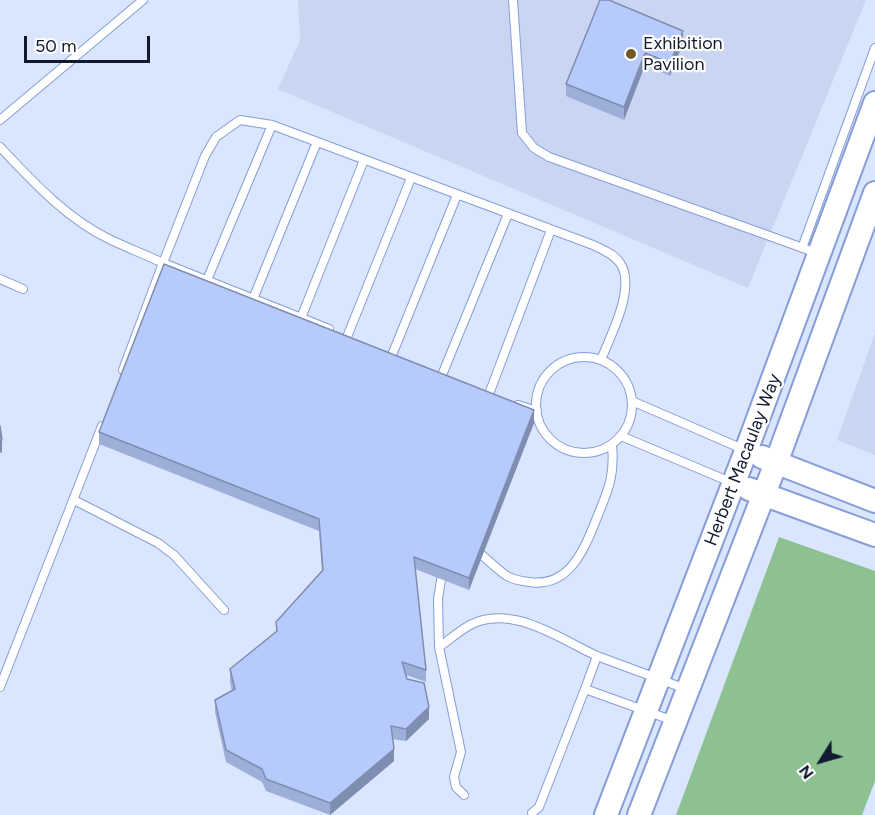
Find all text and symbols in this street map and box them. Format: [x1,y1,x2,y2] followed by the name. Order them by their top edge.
[27,24,153,62] scale bar
[643,33,723,76] place label: Exhibition Pavilion
[35,35,77,57] text: 50 m
[624,47,638,61] marker: Exhibition Pavilion
[700,371,786,549] street label: Herbert Macaulay Way
[791,731,851,791] north arrow
[795,761,818,783] text: N

